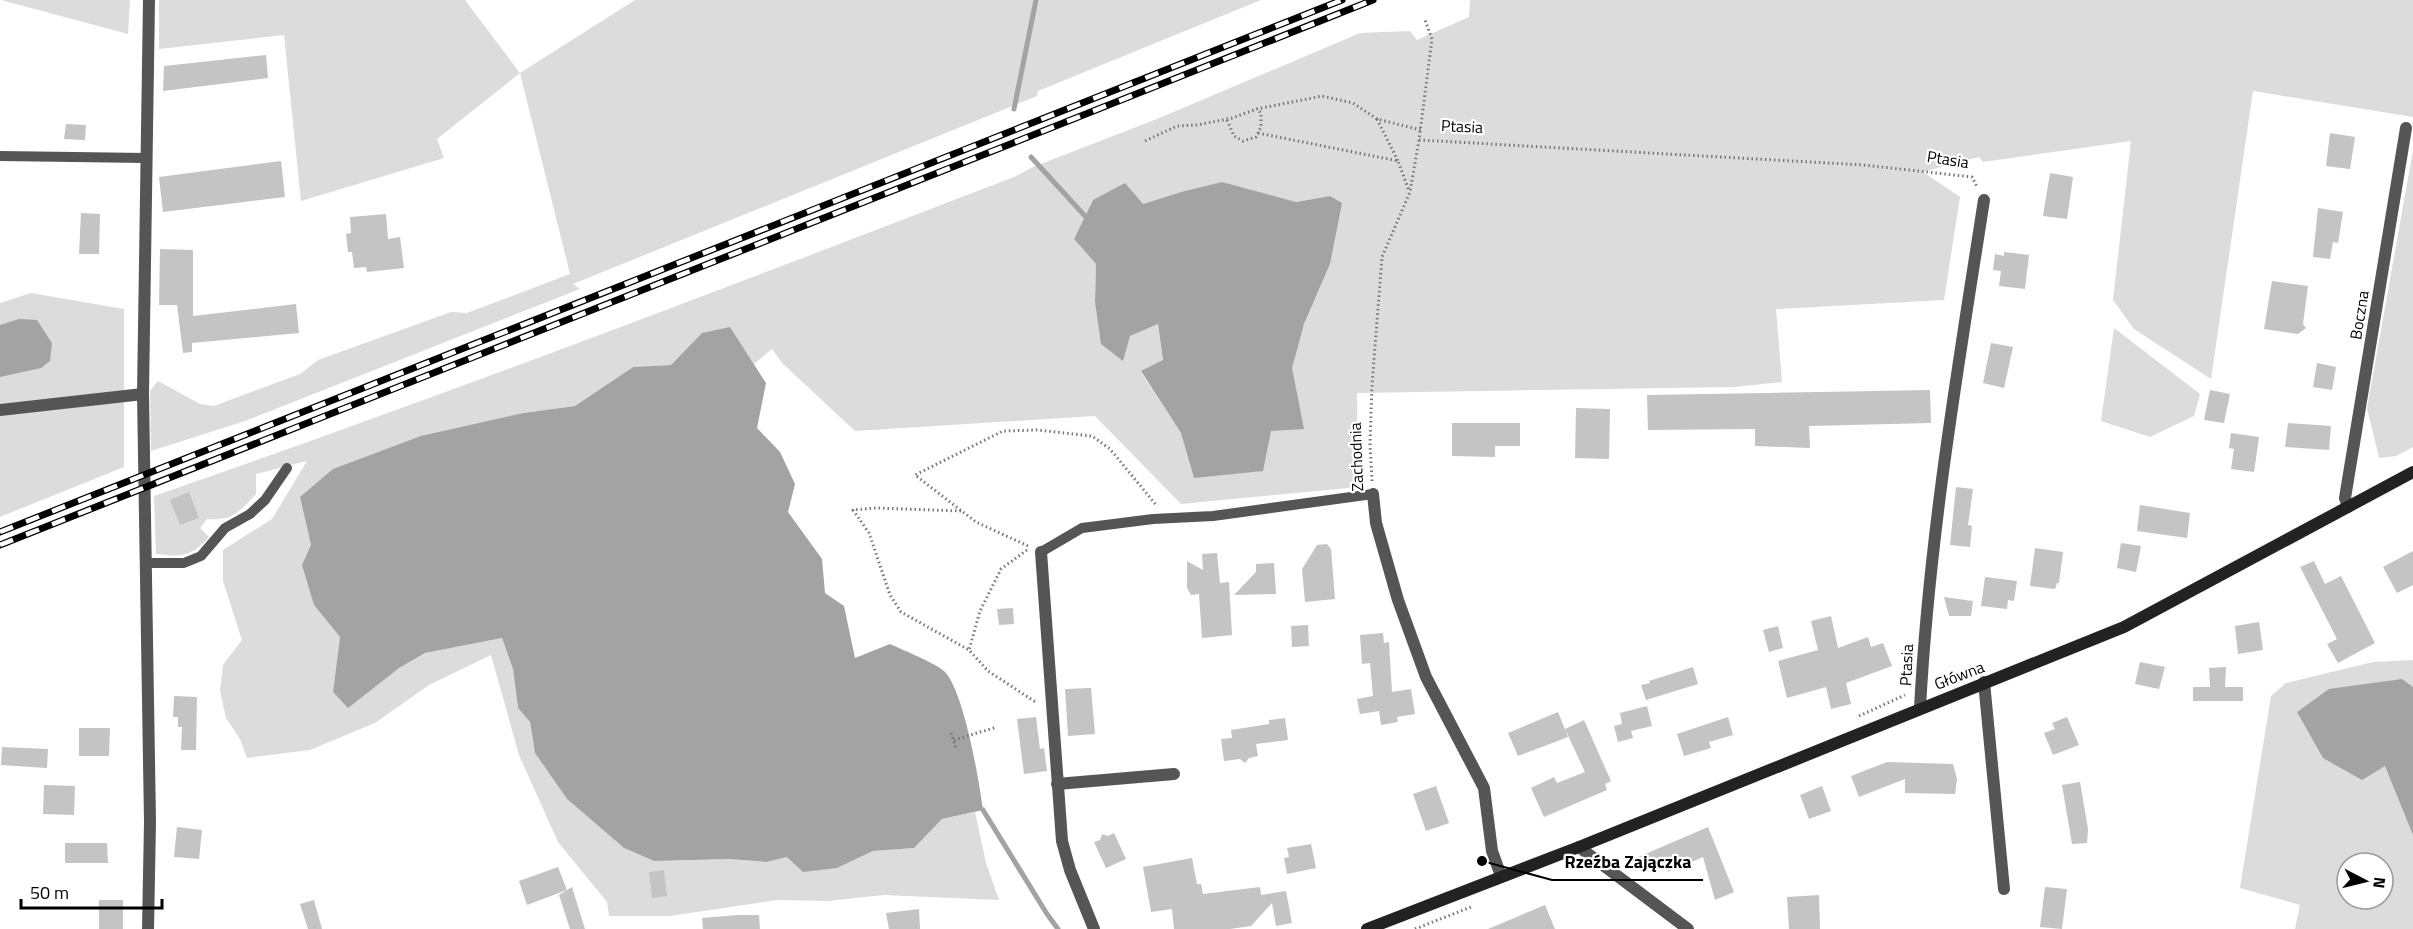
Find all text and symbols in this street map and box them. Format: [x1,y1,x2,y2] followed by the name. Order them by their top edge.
[1440,113,1484,139] street label: Ptasia
[1925,144,1971,174] street label: Ptasia
[2343,289,2375,341] street label: Boczna
[1343,422,1369,492] street label: Zachodnia
[1893,643,1919,687] street label: Ptasia
[1930,654,1988,696] street label: Główna
[1552,844,1703,880] callout: Rzeźba Zajączka
[1565,848,1691,875] text: Rzeźba Zajączka
[2335,851,2395,911] north arrow
[21,872,162,910] scale bar
[2367,876,2392,890] text: N
[30,879,69,906] text: 50 m

